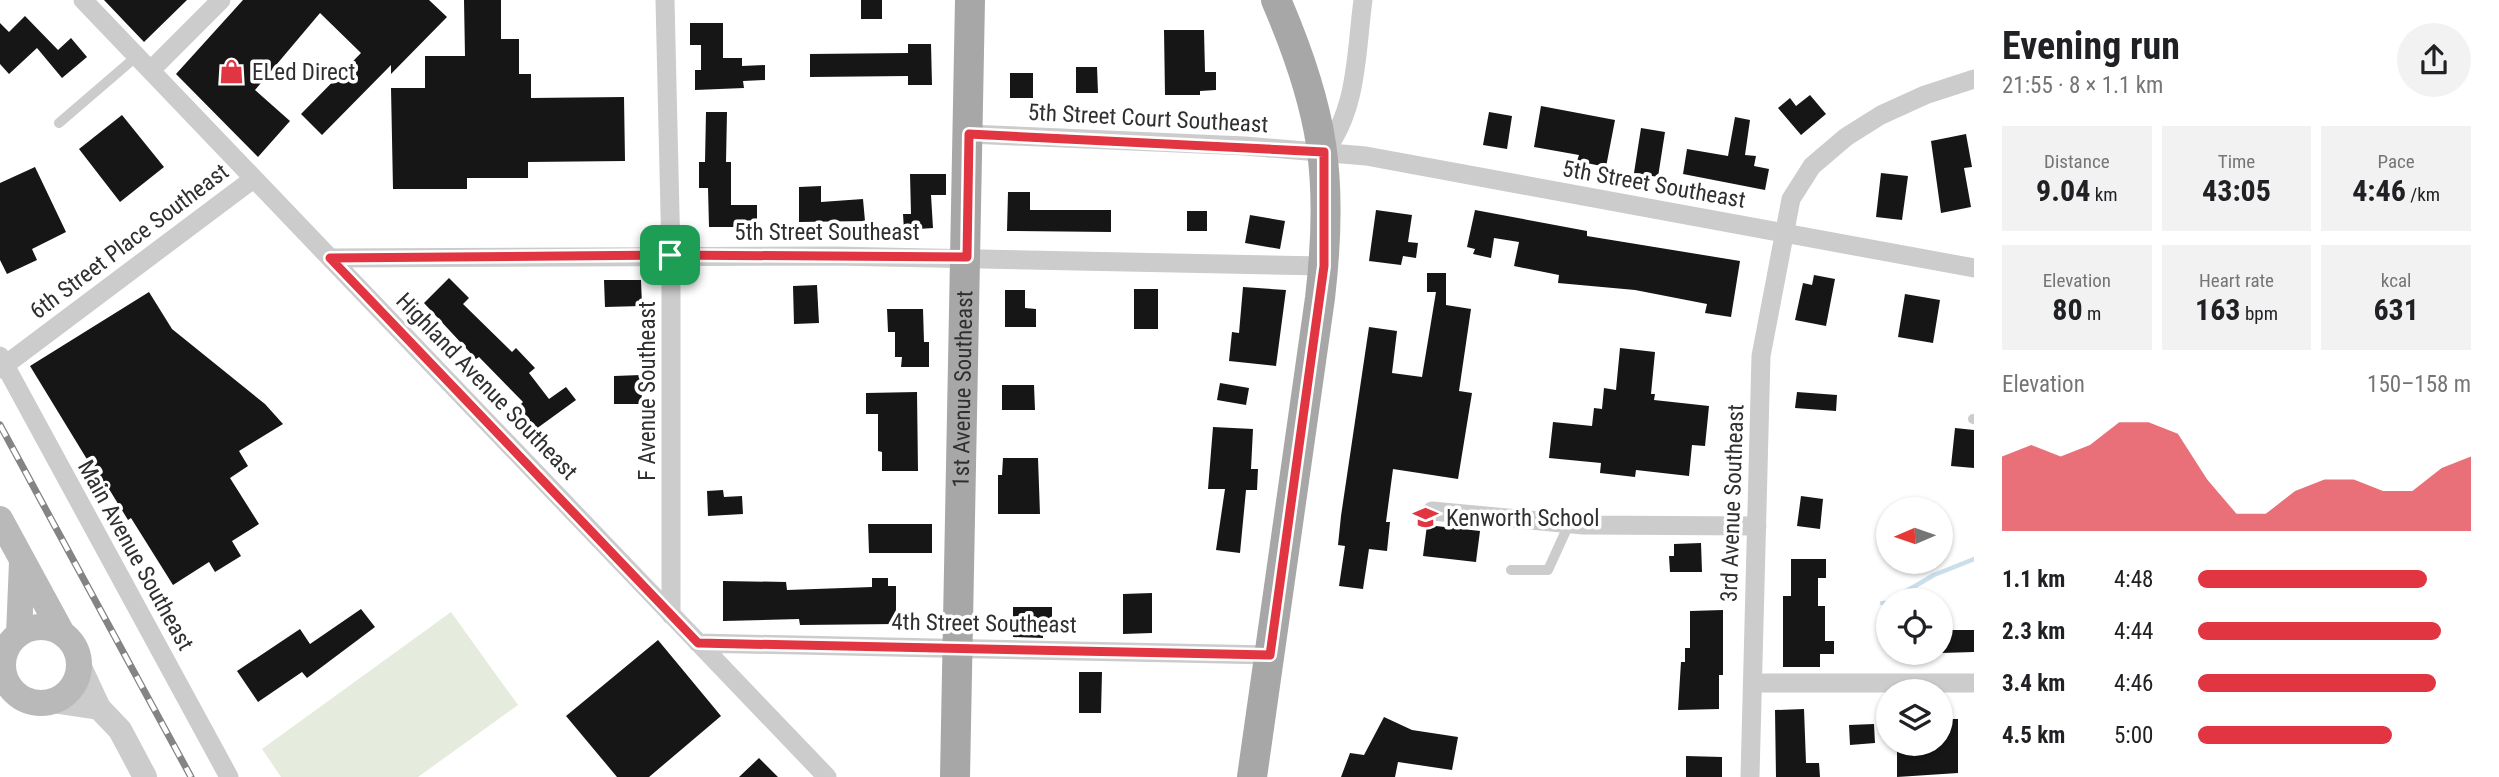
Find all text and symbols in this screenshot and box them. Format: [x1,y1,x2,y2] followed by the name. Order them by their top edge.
[2397,23,2471,97] button: share
[2002,24,2180,68] text: Evening run
[218,58,246,86] shop icon: ELed Direct
[252,59,355,86] place label: ELed Direct
[2002,72,2163,99] text: 21:55 · 8 × 1.1 km
[1027,99,1269,138] street label: 5th Street Court Southeast
[2044,150,2110,173] text: Distance
[2218,150,2255,173] text: Time
[2378,150,2415,173] text: Pace
[1560,155,1748,214] street label: 5th Street Southeast
[25,158,234,325] street label: 6th Street Place Southeast
[2036,173,2090,208] text: 9.04
[2202,173,2271,208] text: 43:05
[2352,173,2406,208] text: 4:46
[2090,183,2118,206] text: km
[2406,183,2440,206] text: /km
[734,219,920,246] street label: 5th Street Southeast
[640,225,700,285] pin
[651,236,689,274] icon: arrive
[2043,269,2111,292] text: Elevation
[2199,269,2274,292] text: Heart rate
[2381,269,2411,292] text: kcal
[390,287,583,485] street label: Highland Avenue Southeast
[948,290,978,488] street label: 1st Avenue Southeast
[2052,292,2083,327] text: 80
[2195,292,2241,327] text: 163
[2373,292,2419,327] text: 631
[634,301,661,481] street label: F Avenue Southeast
[2083,302,2101,325] text: m
[2241,302,2278,325] text: bpm
[2002,371,2085,398] text: Elevation
[2367,371,2471,398] text: 150–158 m
[1716,404,1749,602] street label: 3rd Avenue Southeast
[72,455,199,655] street label: Main Avenue Southeast
[1876,497,1953,574] north arrow
[1876,497,1953,756] map controls
[1412,504,1440,532] school or university icon: Kenworth School
[1446,505,1599,532] place label: Kenworth School
[2002,566,2065,593] text: 1.1 km
[2114,566,2153,593] text: 4:48
[1876,588,1953,665] button: locate
[891,608,1077,639] street label: 4th Street Southeast
[2002,618,2065,645] text: 2.3 km
[2114,618,2153,645] text: 4:44
[2002,670,2065,697] text: 3.4 km
[2114,670,2153,697] text: 4:46
[1876,679,1953,756] button: layers
[2002,722,2065,749] text: 4.5 km
[2114,722,2153,749] text: 5:00

